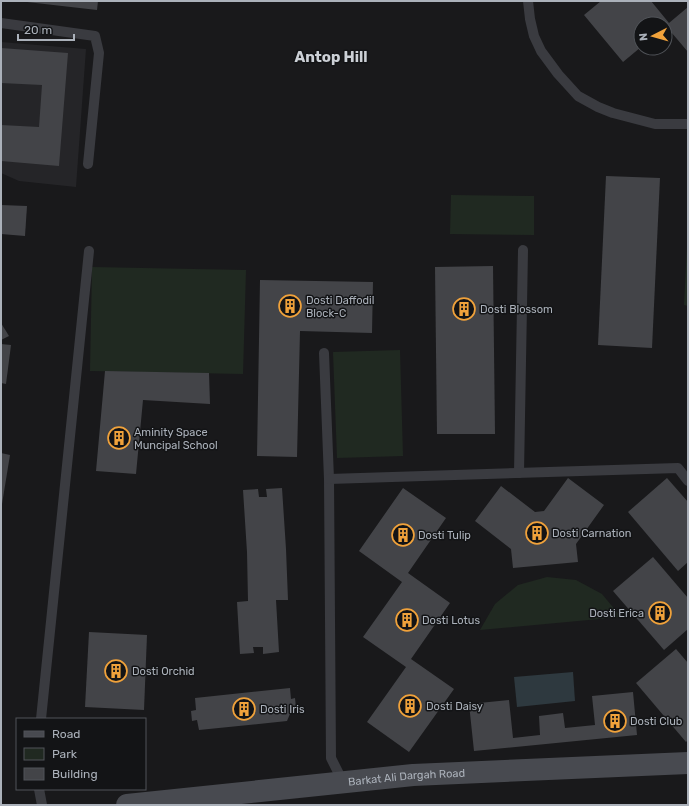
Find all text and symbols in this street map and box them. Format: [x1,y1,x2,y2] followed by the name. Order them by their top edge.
[18,16,74,42] scale bar
[633,16,673,56] north arrow
[24,23,52,37] text: 20 m
[637,32,650,42] text: N
[294,48,368,66] district label: Antop Hill
[277,293,303,319] building icon: Dosti Daffodil Block-C
[306,294,374,320] place label: Dosti Daffodil Block-C
[451,296,477,322] building icon: Dosti Blossom
[480,303,553,316] place label: Dosti Blossom
[106,425,132,451] building icon: Aminity Space Muncipal School
[134,426,218,452] place label: Aminity Space Muncipal School
[524,520,550,546] building icon: Dosti Carnation
[390,522,416,548] building icon: Dosti Tulip
[552,527,631,540] place label: Dosti Carnation
[418,529,471,542] place label: Dosti Tulip
[647,600,673,626] building icon: Dosti Erica
[394,607,420,633] building icon: Dosti Lotus
[589,607,644,620] place label: Dosti Erica
[422,614,480,627] place label: Dosti Lotus
[103,658,129,684] building icon: Dosti Orchid
[132,665,195,678] place label: Dosti Orchid
[397,693,423,719] building icon: Dosti Daisy
[231,696,257,722] building icon: Dosti Iris
[426,700,483,713] place label: Dosti Daisy
[260,703,305,716] place label: Dosti Iris
[602,708,628,734] building icon: Dosti Club
[630,715,682,728] place label: Dosti Club
[16,718,146,790] legend
[52,727,80,741] text: Road
[52,747,78,761] text: Park
[347,766,465,788] street label: Barkat Ali Dargah Road
[52,767,98,781] text: Building

